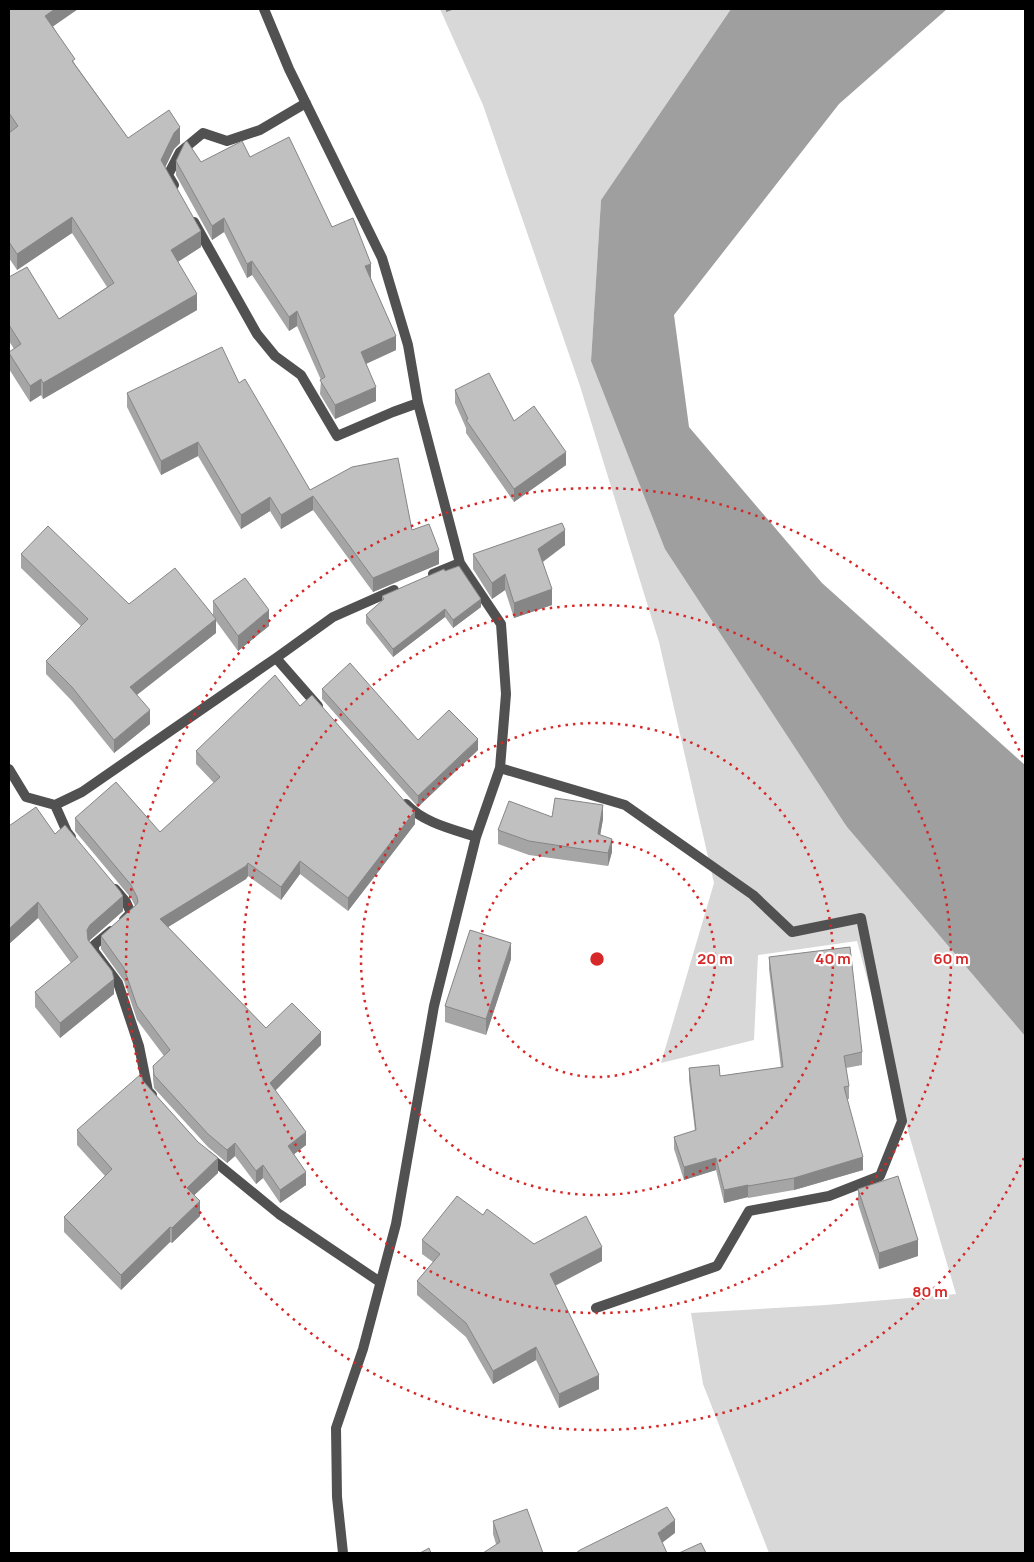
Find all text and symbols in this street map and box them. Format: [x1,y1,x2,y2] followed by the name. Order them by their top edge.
[697,948,733,969] text: 20 m
[815,948,851,969] text: 40 m
[933,948,969,969] text: 60 m
[588,950,606,968] centre of rings
[912,1281,948,1302] text: 80 m

